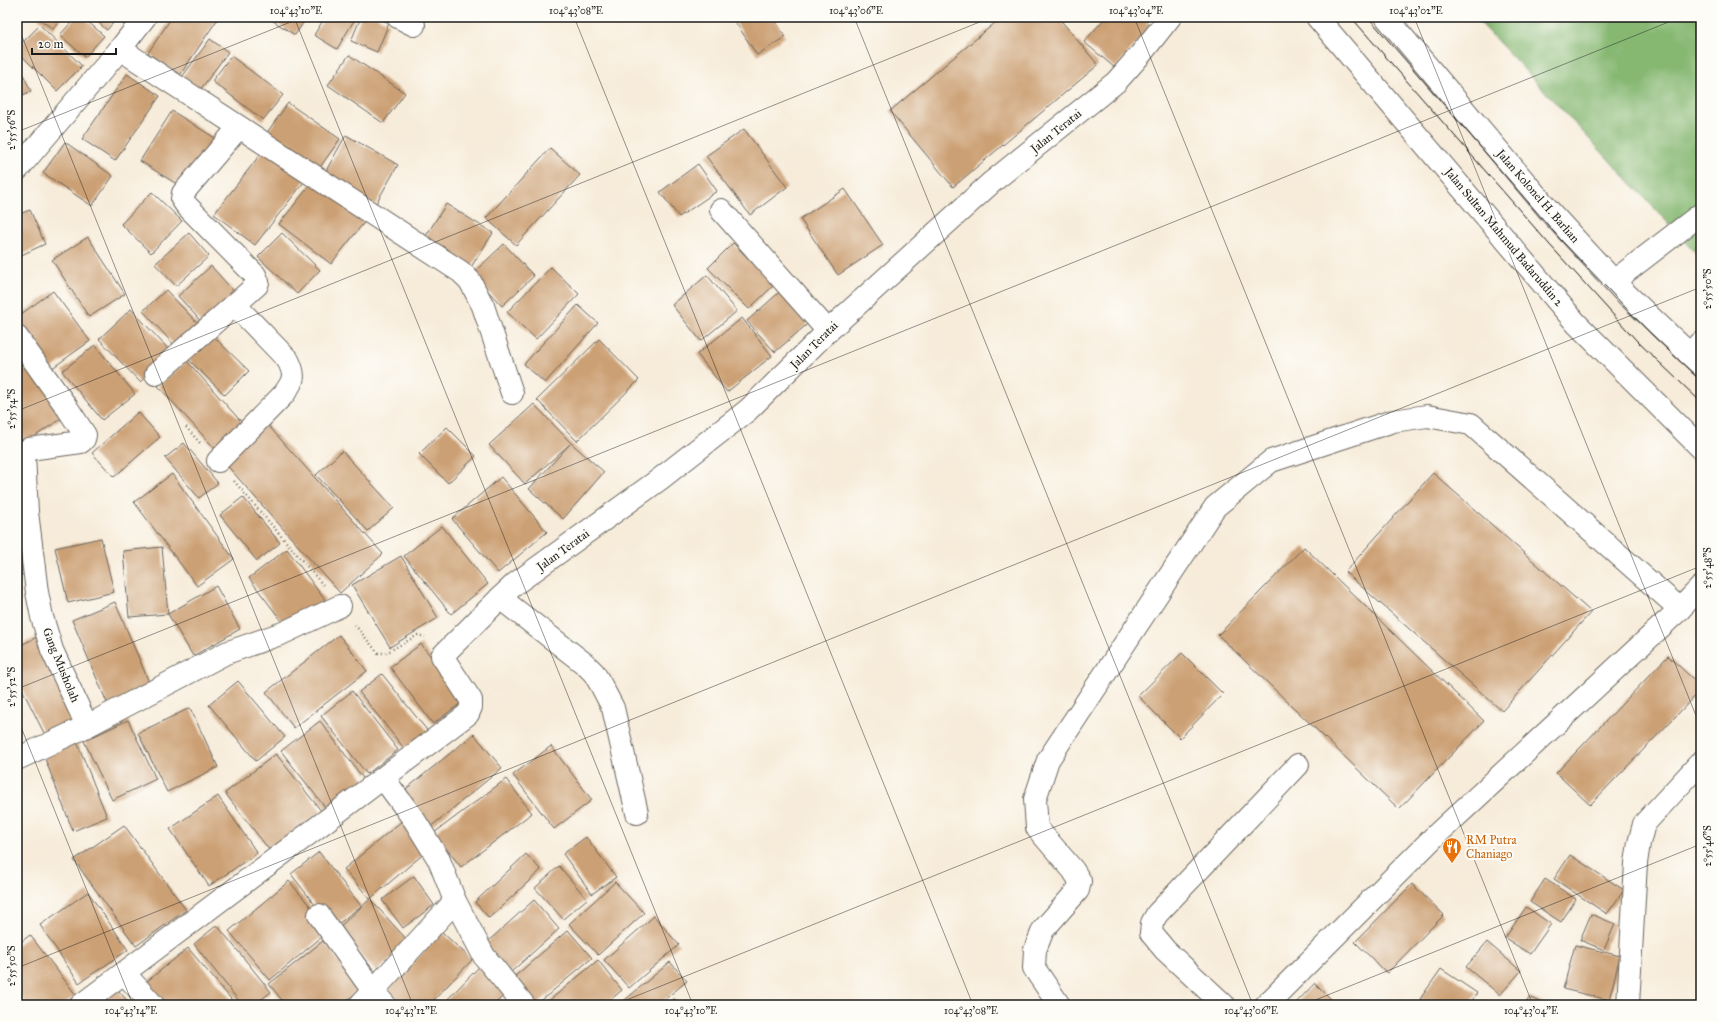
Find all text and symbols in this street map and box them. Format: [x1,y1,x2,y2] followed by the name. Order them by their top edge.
[270,5,322,17] text: 104°43'10"E
[549,5,603,17] text: 104°43'08"E
[829,5,883,17] text: 104°43'06"E
[1109,5,1163,17] text: 104°43'04"E
[1389,5,1443,17] text: 104°43'02"E
[32,30,116,56] scale bar
[38,37,64,51] text: 20 m
[1026,106,1085,158] street label: Jalan Teratai
[6,109,18,150] text: 2°55'56"S
[1492,145,1583,247] street label: Jalan Kolonel H. Barlian
[1440,163,1566,310] street label: Jalan Sultan Mahmud Badaruddin 2
[1702,268,1714,310] text: 2°55'50"S
[786,318,842,374] street label: Jalan Teratai
[6,388,18,429] text: 2°55'54"S
[532,526,593,576] street label: Jalan Teratai
[1702,547,1714,589] text: 2°55'48"S
[39,626,82,705] street label: Gang Musholah
[6,667,18,707] text: 2°55'52"S
[1702,825,1714,867] text: 2°55'46"S
[1466,833,1517,862] place label: RM Putra Chaniago
[1441,836,1463,864] restaurant icon: RM Putra Chaniago
[6,945,18,987] text: 2°55'50"S
[105,1005,157,1017] text: 104°43'14"E
[385,1005,437,1017] text: 104°43'12"E
[665,1005,717,1017] text: 104°43'10"E
[944,1005,998,1017] text: 104°43'08"E
[1224,1005,1278,1017] text: 104°43'06"E
[1504,1005,1558,1017] text: 104°43'04"E

